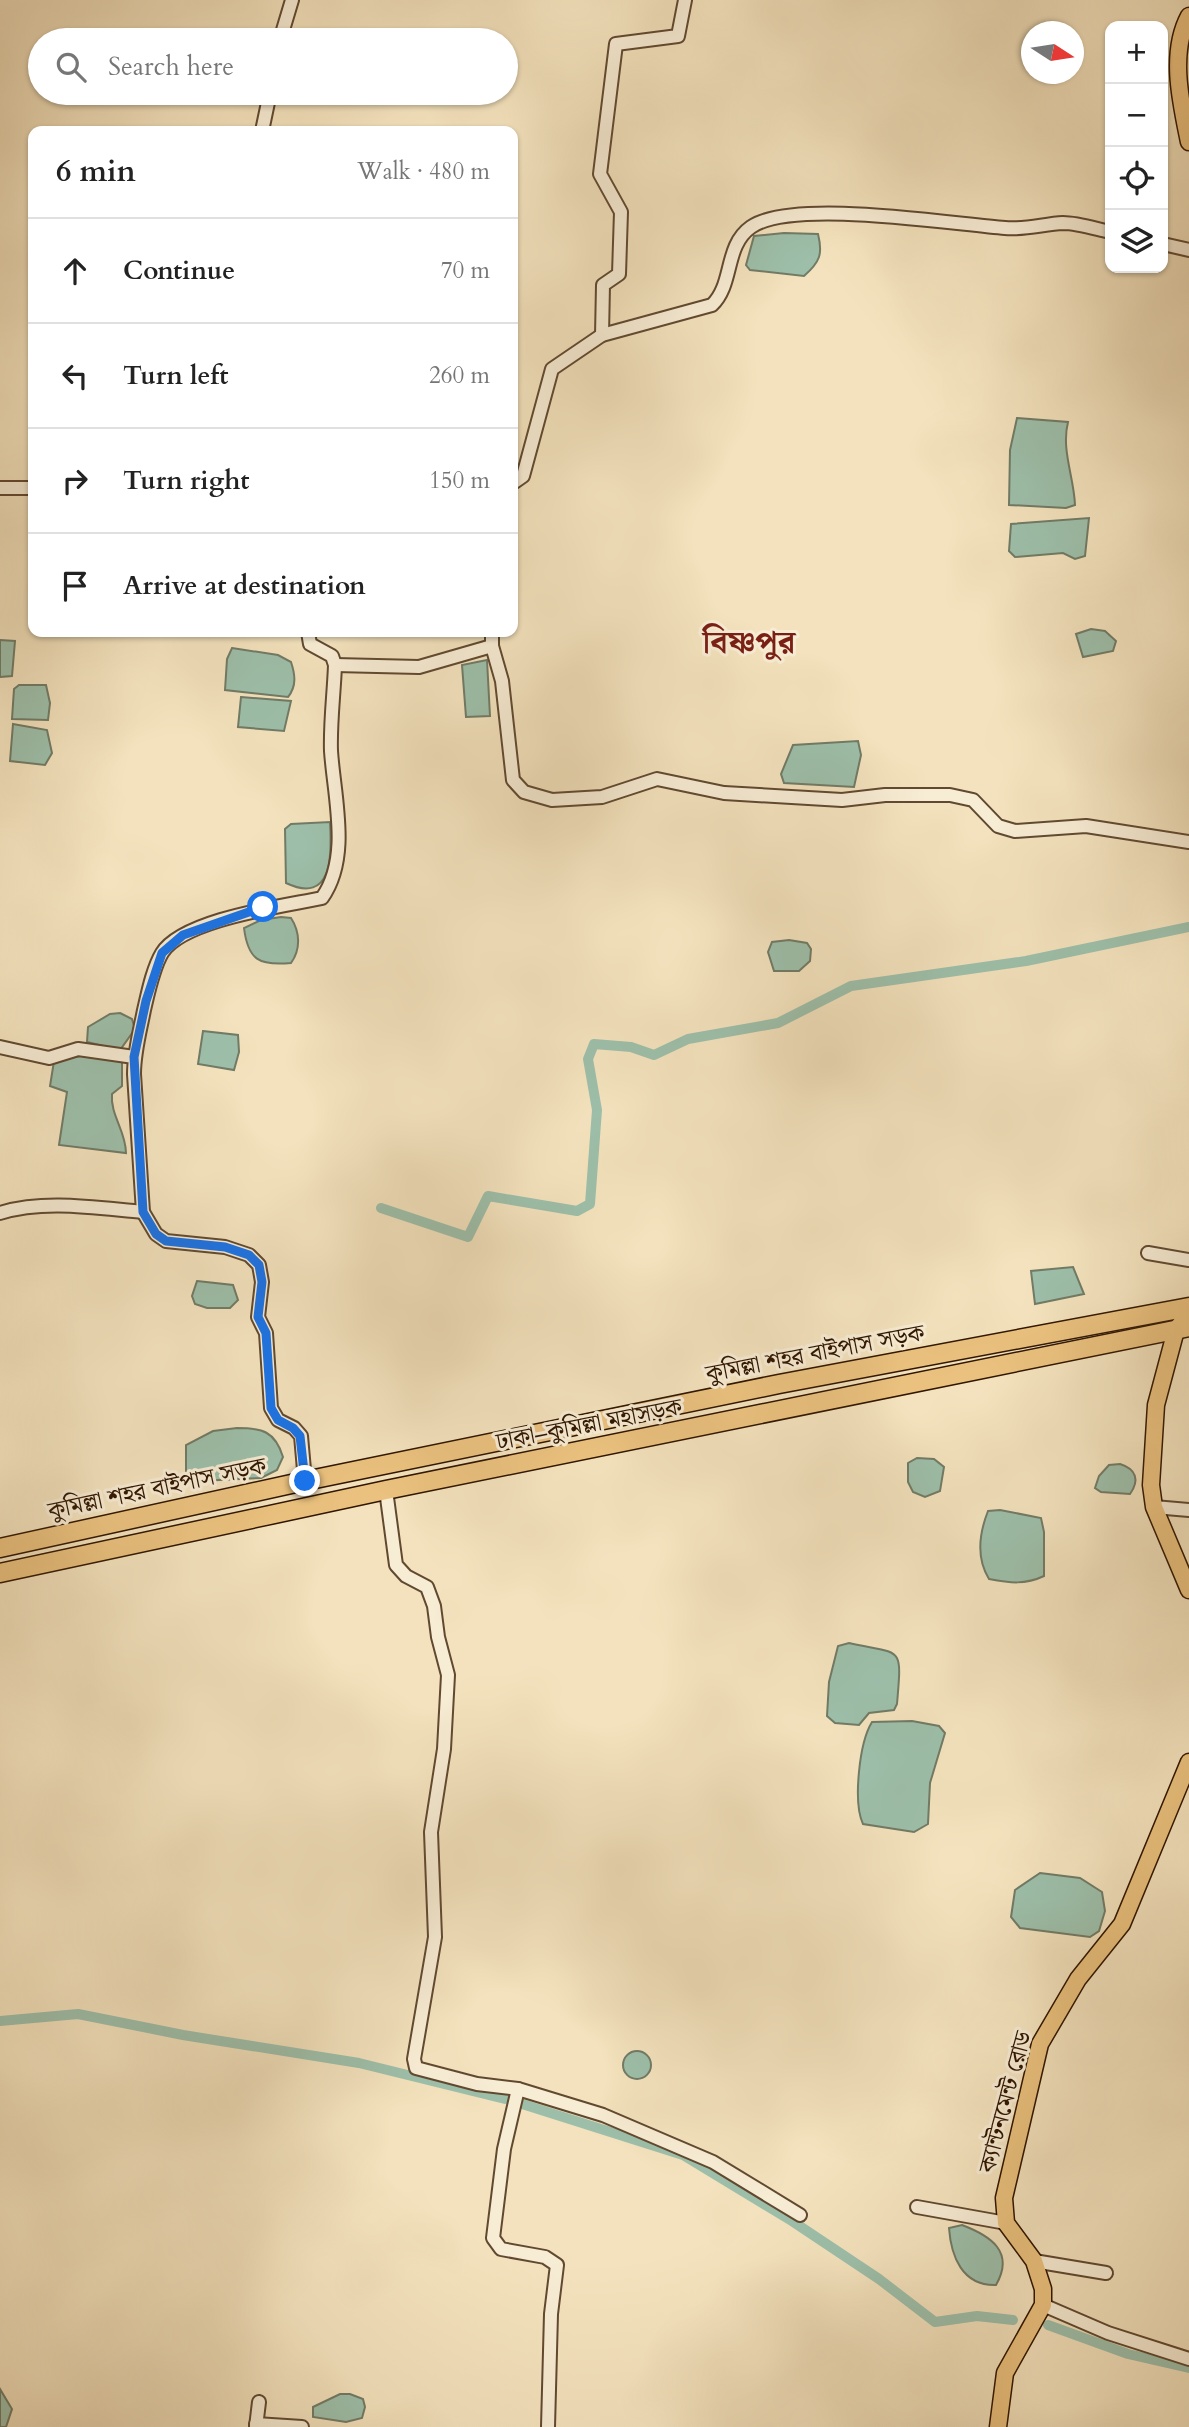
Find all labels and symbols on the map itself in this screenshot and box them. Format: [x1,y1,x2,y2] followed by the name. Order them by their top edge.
[1021,21,1084,84] north arrow
[701,621,797,665] district label: বিষ্ণপুর
[247,891,278,922] route start
[702,1316,928,1391] street label: কুমিল্লা শহর বাইপাস সড়ক
[492,1390,686,1459] street label: ঢাকা–কুমিল্লা মহাসড়ক
[44,1449,270,1528] street label: কুমিল্লা শহর বাইপাস সড়ক
[289,1465,320,1496] route end
[970,2027,1041,2178] street label: ক্যান্টনমেন্ট রোড

